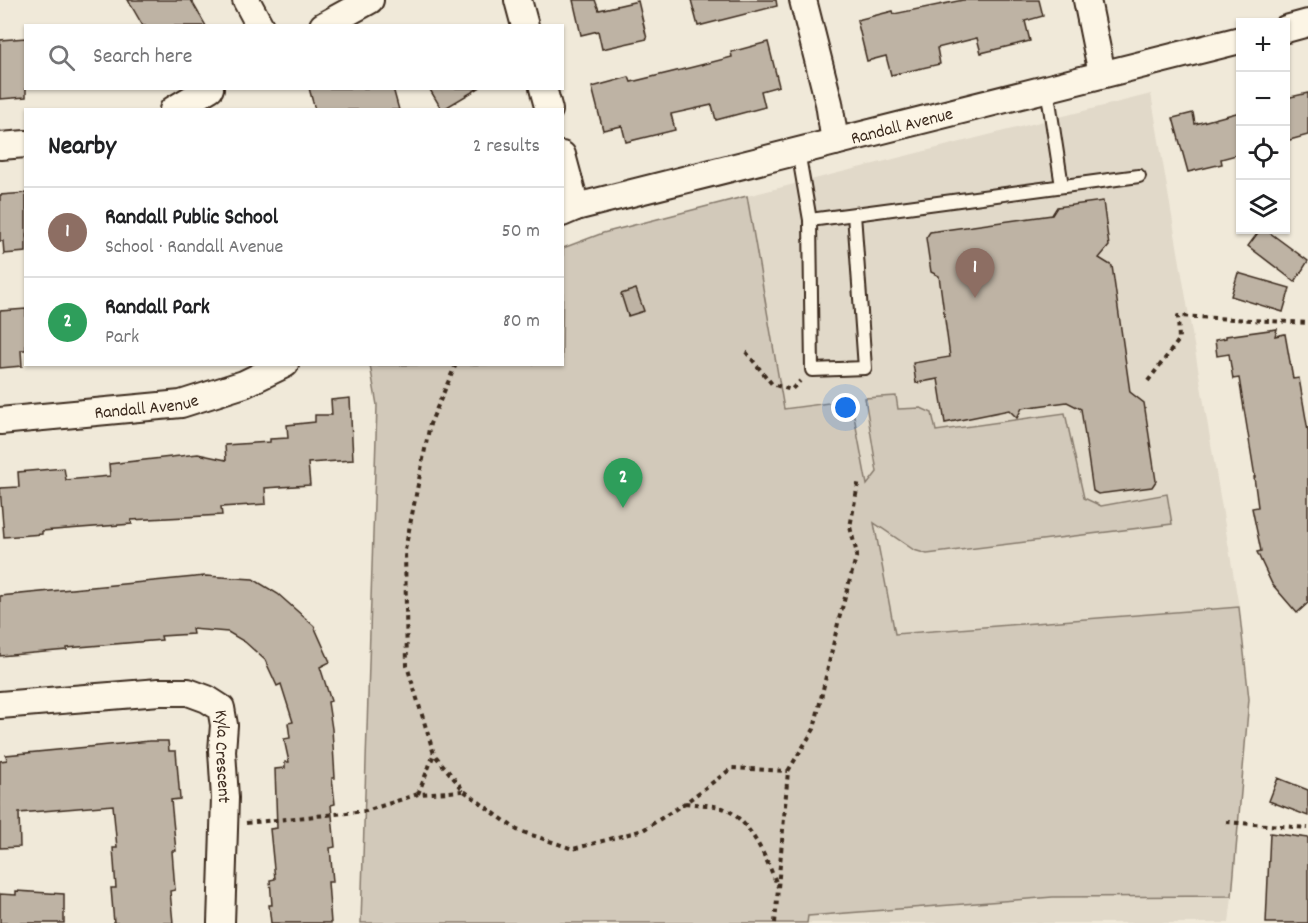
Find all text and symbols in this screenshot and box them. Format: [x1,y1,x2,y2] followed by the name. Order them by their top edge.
[1236,18,1290,234] map controls
[1236,18,1290,72] button: +
[24,24,564,90] search box
[45,41,78,74] icon: search
[93,42,192,73] text: Search here
[1236,72,1290,126] button: −
[849,103,956,152] street label: Randall Avenue
[1236,126,1290,180] button: locate
[48,129,116,166] text: Nearby
[473,133,540,161] text: 2 results
[1236,180,1290,234] button: layers
[105,203,278,234] text: Randall Public School
[65,218,70,246] text: 1
[502,218,540,246] text: 50 m
[105,234,283,262] text: School · Randall Avenue
[956,248,994,298] pin: 1
[105,293,210,324] text: Randall Park
[63,308,72,336] text: 2
[503,308,540,336] text: 80 m
[105,324,139,352] text: Park
[93,389,202,427] street label: Randall Avenue
[831,393,860,422] your location
[604,458,642,508] pin: 2
[207,708,235,804] street label: Kyla Crescent

